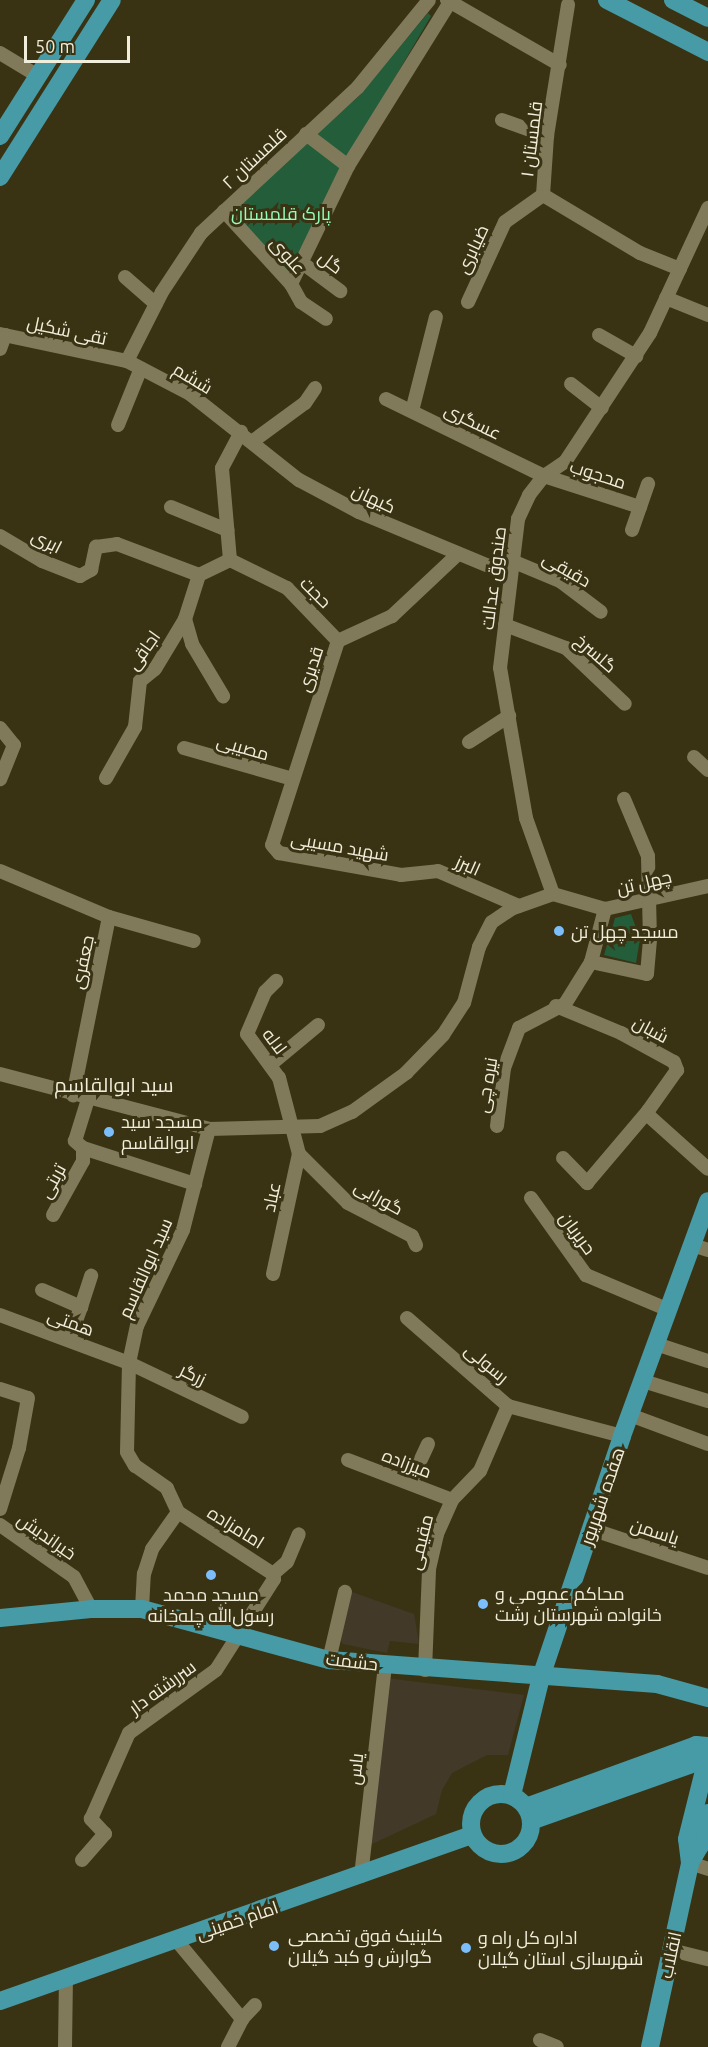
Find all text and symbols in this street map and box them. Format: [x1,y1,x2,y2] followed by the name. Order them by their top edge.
[27,24,134,62] scale bar
[35,36,75,56] text: 50 m
[516,100,546,178] street label: قلمستان ۱
[217,123,291,193] street label: قلمستان ۲
[231,202,331,224] park label: پارک قلمستان
[451,221,493,277] street label: ضیابری
[266,232,310,278] street label: علوی
[315,246,347,278] street label: گل
[25,311,109,349] street label: تقی شکیل
[169,358,217,398] street label: ششم
[441,398,505,444] street label: عسگری
[567,455,629,493] street label: محجوب
[349,479,399,517] street label: کیهان
[28,524,66,558] street label: ابری
[476,525,510,631] street label: صندوق عدالت
[539,547,595,591] street label: دقیقی
[296,572,336,612] street label: حجت
[122,626,164,674] street label: اجاقی
[571,629,621,677] street label: گلسرخ
[292,643,328,695] street label: قدیری
[214,729,272,765] street label: مصیبی
[289,827,391,865] street label: شهید مسیبی
[452,850,484,880] street label: البرز
[614,865,674,899] street label: چهل تن
[571,920,679,942] place label: مسجد چهل تن
[552,924,566,938] marker: مسجد چهل تن
[66,933,98,991] street label: جعفری
[629,1011,673,1047] street label: شبان
[258,1024,292,1058] street label: لاله
[470,1056,502,1114] street label: نیره چی
[54,1072,174,1096] district label: سید ابوالقاسم
[121,1111,202,1154] place label: مسجد سید ابوالقاسم
[102,1125,116,1139] marker: مسجد سید ابوالقاسم
[34,1160,70,1202] street label: تربتی
[351,1175,407,1219] street label: گورابی
[257,1180,285,1214] street label: عباد
[555,1207,601,1259] street label: حریریان
[113,1215,177,1321] street label: سید ابوالقاسم
[45,1304,97,1340] street label: همتی
[461,1338,513,1388] street label: رسولی
[176,1358,210,1390] street label: زرگر
[379,1444,435,1482] street label: میرزاده
[575,1444,629,1548] street label: هفده شهریور
[204,1501,268,1553] street label: امامزاده
[13,1508,81,1564] street label: خیراندیش
[403,1512,437,1572] street label: مقیمی
[628,1513,682,1549] street label: یاسمن
[204,1568,218,1582] marker: مسجد محمد رسول‌‌الله چله‌خانه
[495,1583,662,1626] place label: محاکم عمومی و خانواده شهرستان رشت
[148,1584,274,1626] place label: مسجد محمد رسول‌‌الله چله‌خانه
[476,1597,490,1611] marker: محاکم عمومی و خانواده شهرستان رشت
[325,1647,379,1675] street label: حشمت
[124,1655,200,1719] street label: سررشته دار
[343,1752,367,1786] street label: یاس
[193,1896,281,1944] street label: امام خمینی
[288,1925,443,1968] place label: کلینیک فوق تخصصی گوارش و کبد گیلان
[478,1927,643,1970] place label: اداره کل راه و شهرسازی استان گیلان
[655,1930,685,1980] street label: انقلاب
[265,1937,283,1955] marker: کلینیک فوق تخصصی گوارش و کبد گیلان
[459,1941,473,1955] marker: اداره کل راه و شهرسازی استان گیلان

